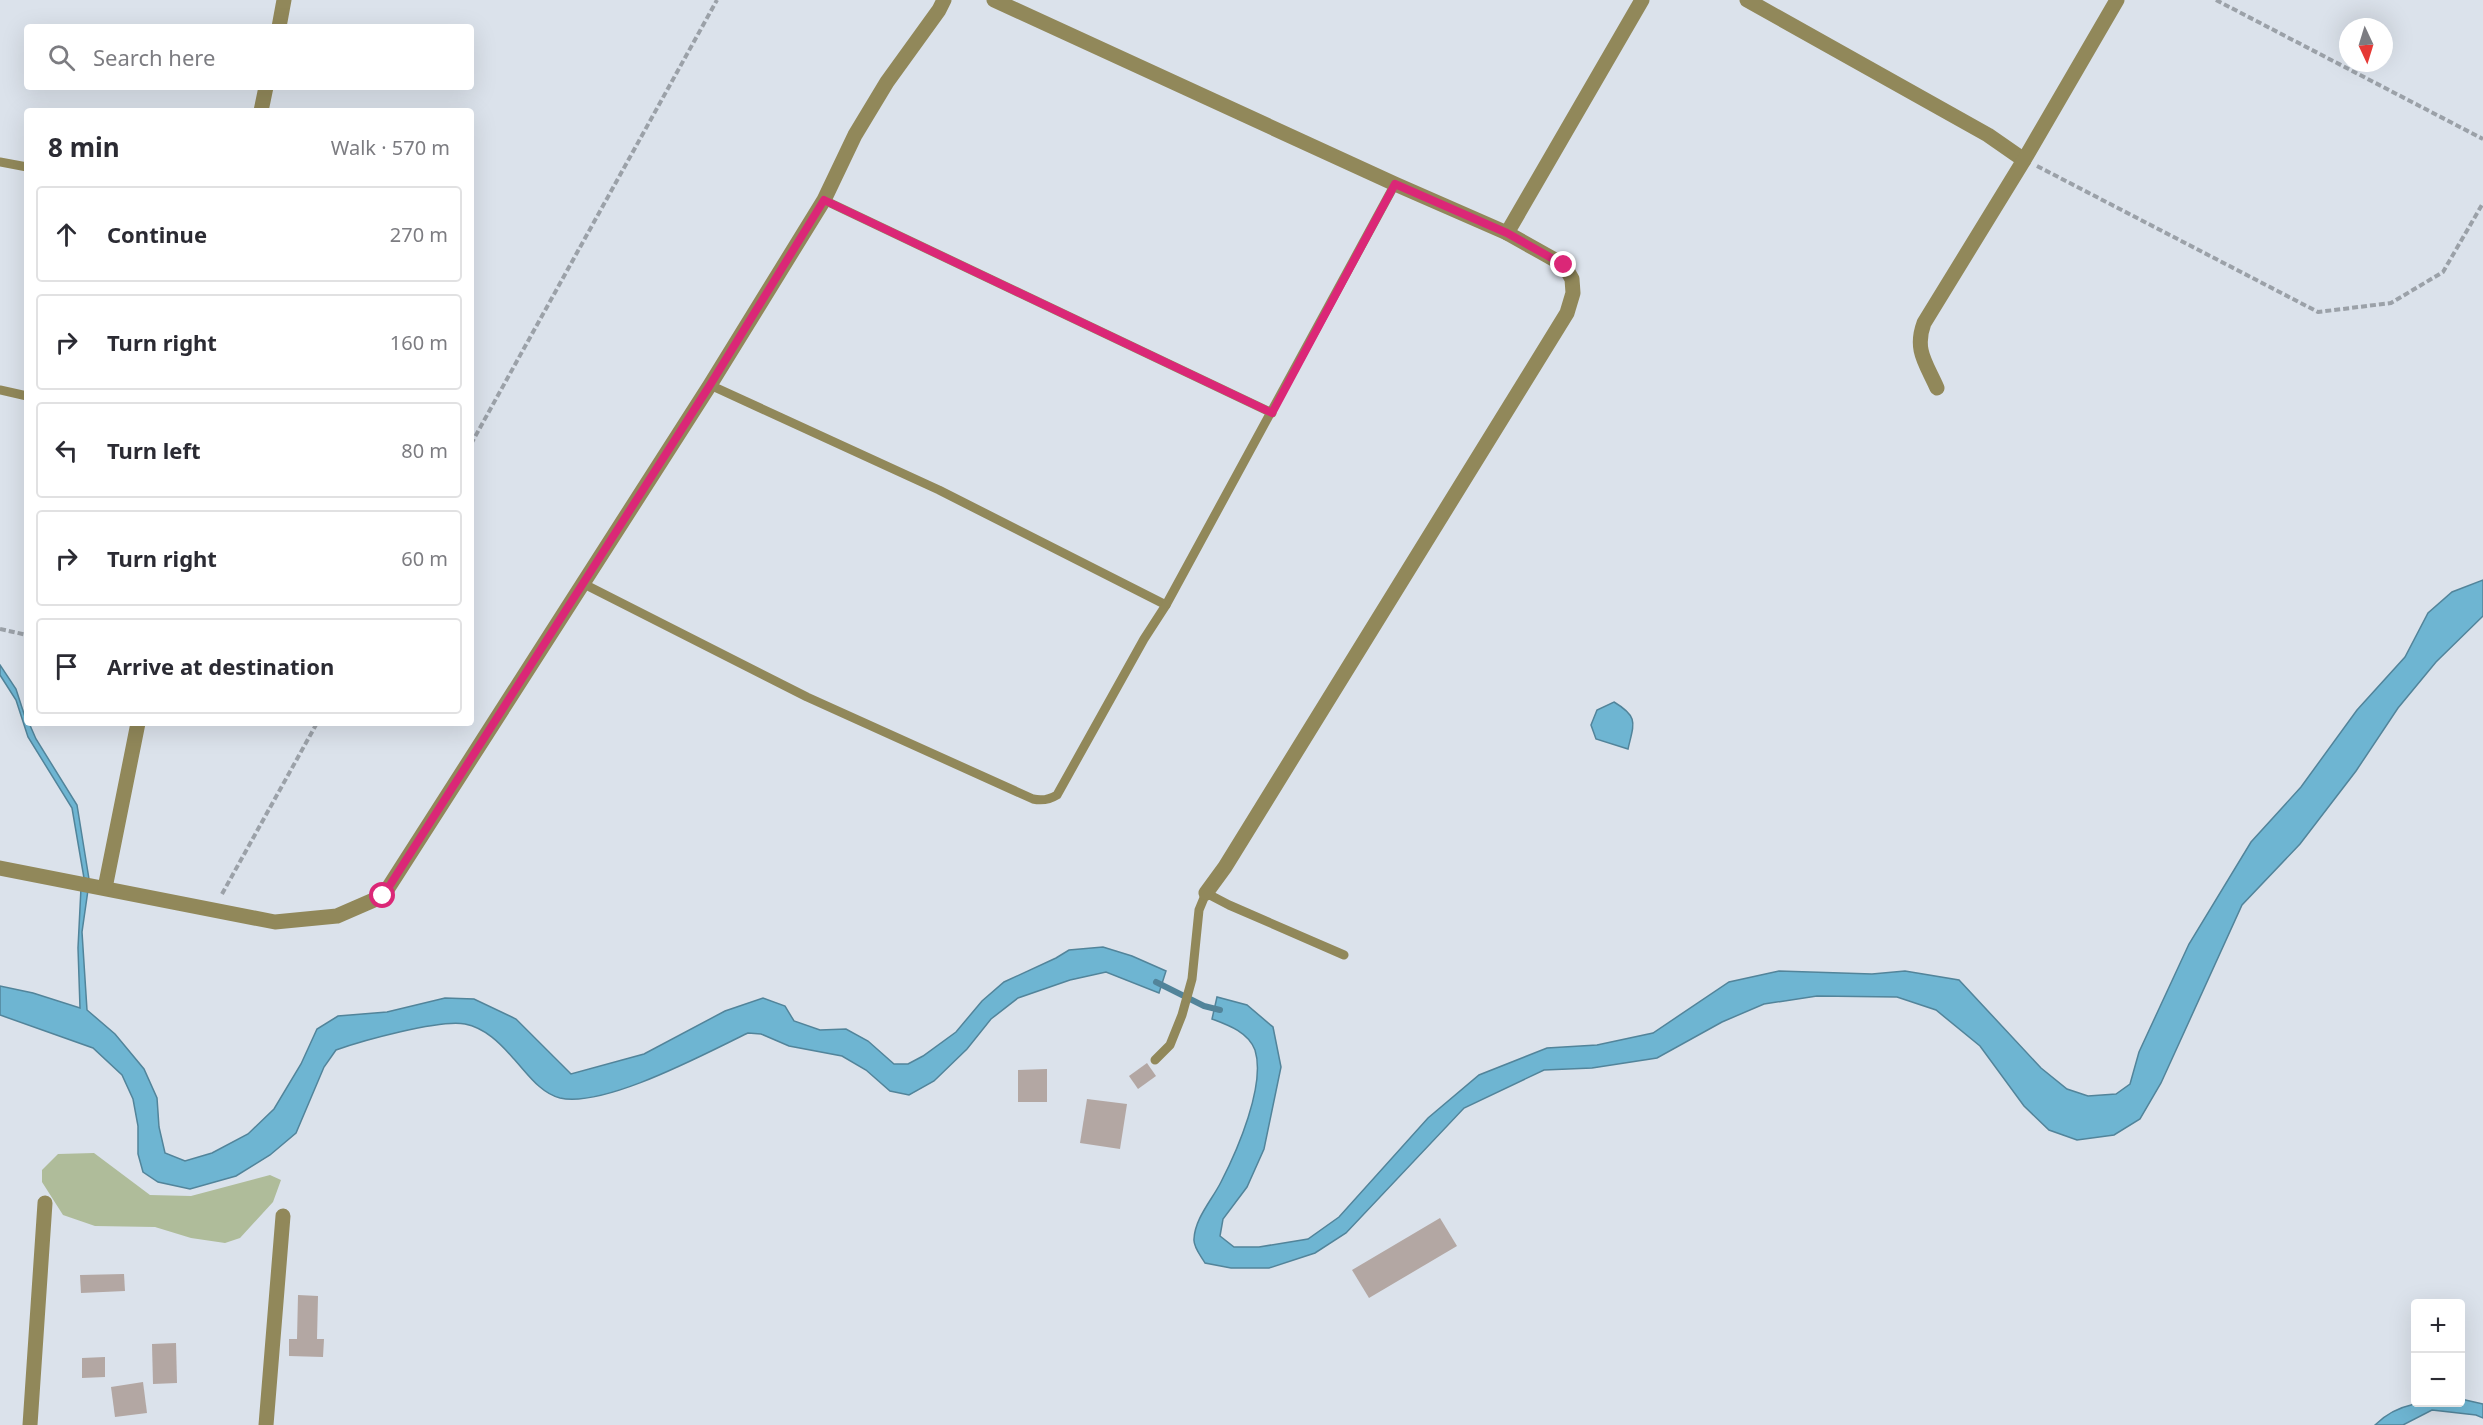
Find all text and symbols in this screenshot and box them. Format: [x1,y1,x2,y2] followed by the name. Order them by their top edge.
[2339,18,2393,72] north arrow
[24,24,474,90] search box
[45,41,78,74] icon: search
[93,42,215,72] text: Search here
[48,129,120,165] text: 8 min
[331,134,450,161] text: Walk · 570 m
[50,218,83,251] icon: ahead
[107,219,207,249] text: Continue
[390,221,448,248] text: 270 m
[1550,251,1576,277] route end
[50,326,83,359] icon: right
[107,327,217,357] text: Turn right
[390,329,448,356] text: 160 m
[50,434,83,467] icon: left
[107,435,201,465] text: Turn left
[401,437,448,464] text: 80 m
[50,542,83,575] icon: right
[107,543,217,573] text: Turn right
[401,545,448,572] text: 60 m
[50,650,83,683] icon: arrive
[107,651,334,681] text: Arrive at destination
[369,882,395,908] route start
[2411,1299,2465,1407] map controls
[2411,1299,2465,1353] button: +
[2411,1353,2465,1407] button: −

